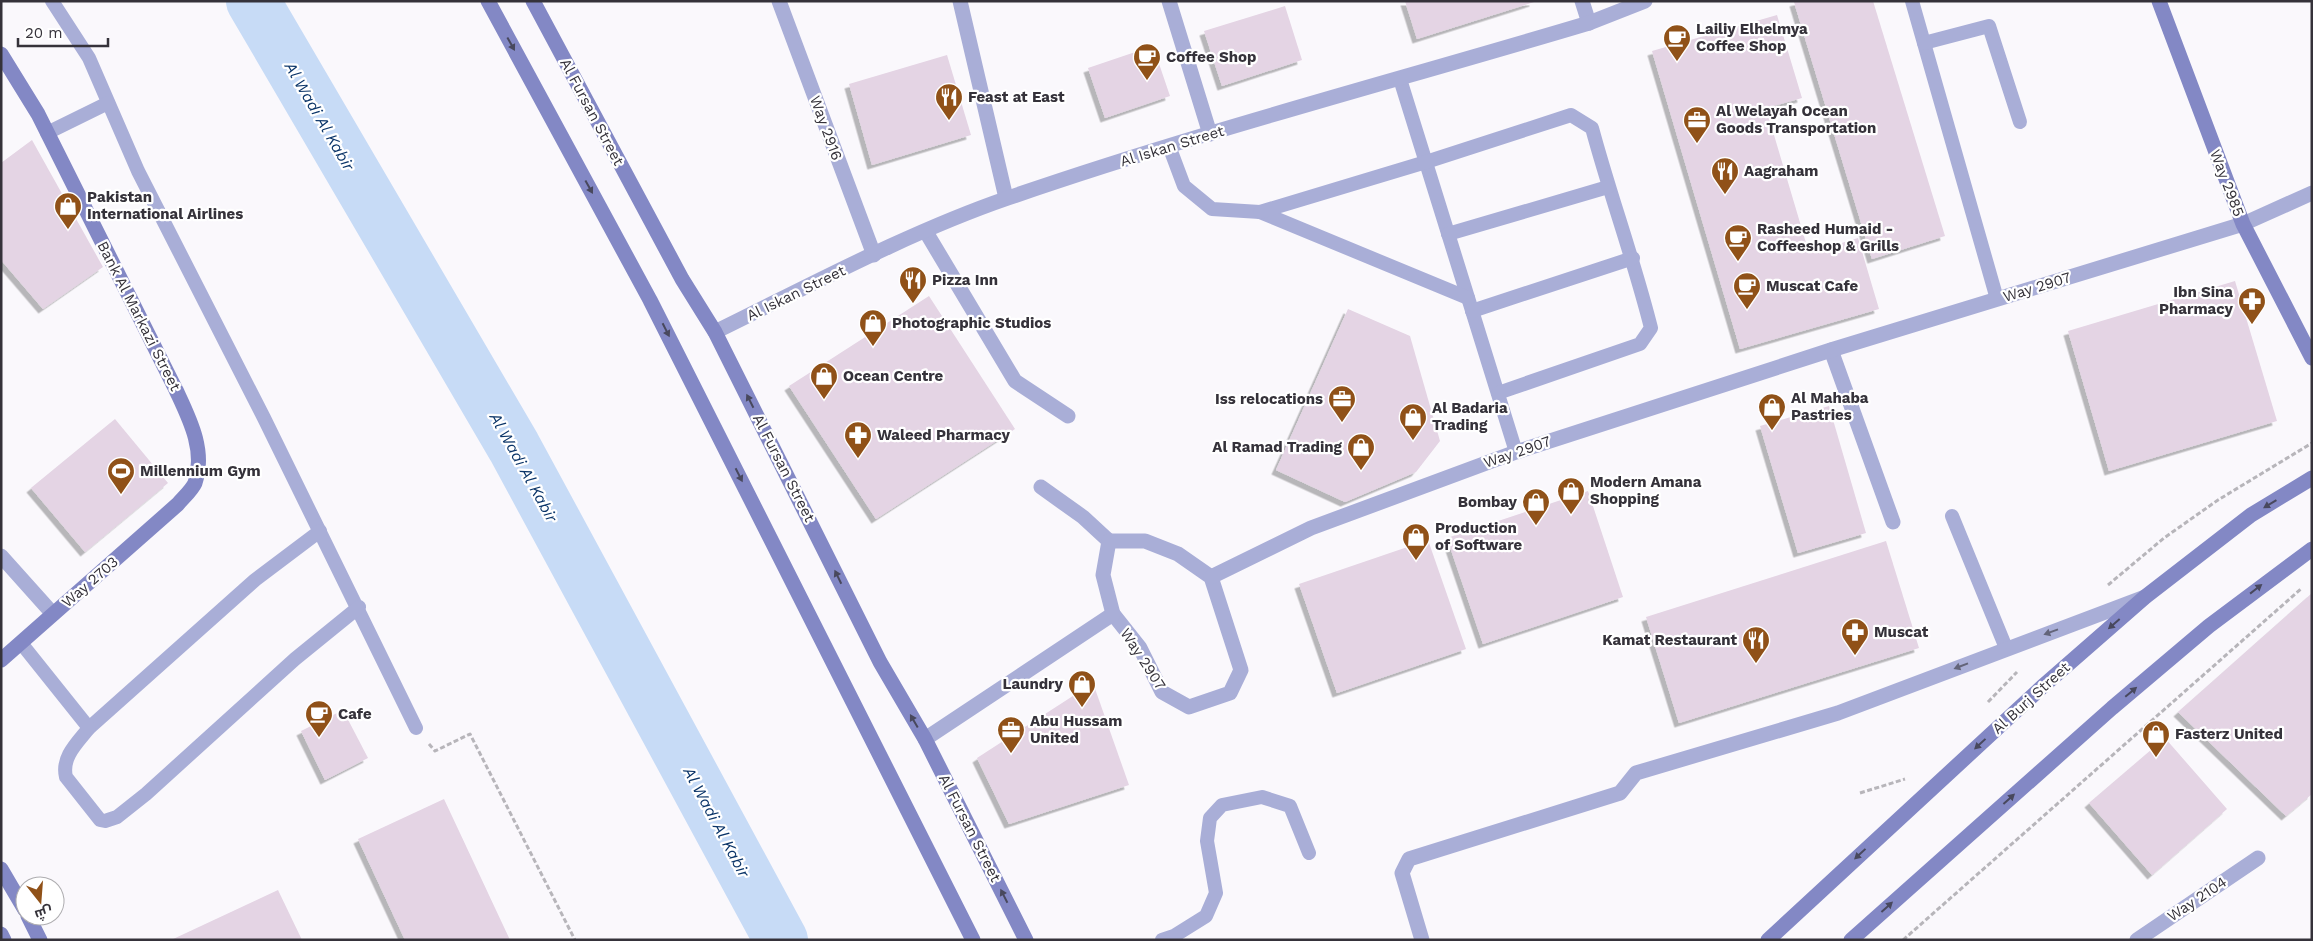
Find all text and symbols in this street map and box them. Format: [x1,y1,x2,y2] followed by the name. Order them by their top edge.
[18,15,108,47] scale bar
[1696,20,1808,55] place label: Lailiy Elhelmya Coffee Shop
[1662,23,1692,62] cafe icon: Lailiy Elhelmya Coffee Shop
[25,24,63,42] text: 20 m
[507,37,516,51] one-way arrow
[1132,42,1162,81] cafe icon: Coffee Shop
[1166,48,1256,66] place label: Coffee Shop
[556,55,628,169] street label: Al Fursan Street
[280,58,359,175] water label: Al Wadi Al Kabir
[934,82,964,121] restaurant icon: Feast at East
[968,88,1065,106] place label: Feast at East
[806,93,846,163] street label: Way 2916
[1716,102,1876,137] place label: Al Welayah Ocean Goods Transportation
[1682,105,1712,144] office icon: Al Welayah Ocean Goods Transportation
[1118,121,1227,170] street label: Al Iskan Street
[2206,147,2248,219] street label: Way 2985
[1710,156,1740,195] restaurant icon: Aagraham
[1744,162,1818,180] place label: Aagraham
[585,180,593,194] one-way arrow
[87,188,243,223] place label: Pakistan International Airlines
[53,191,83,230] shop icon: Pakistan International Airlines
[1757,220,1899,255] place label: Rasheed Humaid - Coffeeshop & Grills
[1723,223,1753,262] cafe icon: Rasheed Humaid - Coffeeshop & Grills
[93,238,185,395] street label: Bank Al Markazi Street
[744,261,849,325] street label: Al Iskan Street
[898,265,928,304] restaurant icon: Pizza Inn
[2001,268,2073,306] street label: Way 2907
[932,271,998,289] place label: Pizza Inn
[1732,271,1762,310] cafe icon: Muscat Cafe
[1766,277,1859,295] place label: Muscat Cafe
[2159,283,2234,318] place label: Ibn Sina Pharmacy
[2237,286,2267,325] pharmacy icon: Ibn Sina Pharmacy
[858,308,888,347] shop icon: Photographic Studios
[892,314,1051,332] place label: Photographic Studios
[662,323,670,337] one-way arrow
[809,361,839,400] shop icon: Ocean Centre
[843,367,944,385] place label: Ocean Centre
[1327,384,1357,423] office icon: Iss relocations
[1791,389,1869,424] place label: Al Mahaba Pastries
[1215,390,1323,408] place label: Iss relocations
[1757,392,1787,431] shop icon: Al Mahaba Pastries
[746,393,754,408] one-way arrow
[1432,399,1508,434] place label: Al Badaria Trading
[1398,402,1428,441] shop icon: Al Badaria Trading
[485,408,562,526] water label: Al Wadi Al Kabir
[749,411,819,526] street label: Al Fursan Street
[843,420,873,459] pharmacy icon: Waleed Pharmacy
[877,426,1011,444] place label: Waleed Pharmacy
[1346,432,1376,471] shop icon: Al Ramad Trading
[1481,432,1553,472] street label: Way 2907
[1212,438,1343,456] place label: Al Ramad Trading
[106,456,136,495] sports icon: Millennium Gym
[140,462,261,480] place label: Millennium Gym
[735,468,743,482] one-way arrow
[1590,473,1702,508] place label: Modern Amana Shopping
[1556,476,1586,515] shop icon: Modern Amana Shopping
[1521,487,1551,526] shop icon: Bombay
[1458,493,1518,511] place label: Bombay
[2264,499,2277,508] one-way arrow
[1435,519,1523,554] place label: Production of Software
[1401,522,1431,561] shop icon: Production of Software
[58,553,122,611] street label: Way 2703
[834,570,842,584] one-way arrow
[2250,584,2263,595] one-way arrow
[1840,617,1870,656] pharmacy icon: Muscat
[2108,618,2120,629] one-way arrow
[1874,623,1929,641] place label: Muscat
[1116,625,1170,693] street label: Way 2907
[1741,625,1771,664] restaurant icon: Kamat Restaurant
[2043,629,2058,636] one-way arrow
[1602,631,1737,649] place label: Kamat Restaurant
[1988,658,2074,738] street label: Al Burj Street
[1953,663,1968,670] one-way arrow
[1067,669,1097,708] shop icon: Laundry
[1002,675,1064,693] place label: Laundry
[2124,686,2136,698] one-way arrow
[304,699,334,738] cafe icon: Cafe
[338,705,372,723] place label: Cafe
[1030,712,1122,747] place label: Abu Hussam United
[910,714,919,727] one-way arrow
[996,715,1026,754] office icon: Abu Hussam United
[2141,719,2171,758] shop icon: Fasterz United
[2175,725,2283,743] place label: Fasterz United
[1974,738,1986,750] one-way arrow
[679,763,754,881] water label: Al Wadi Al Kabir
[935,771,1005,886] street label: Al Fursan Street
[2002,794,2015,805] one-way arrow
[1854,849,1867,860] one-way arrow
[2164,873,2230,925] street label: Way 2104
[15,876,65,926] north arrow
[1000,889,1008,903] one-way arrow
[33,902,55,924] text: ش
[1881,902,1894,913] one-way arrow

